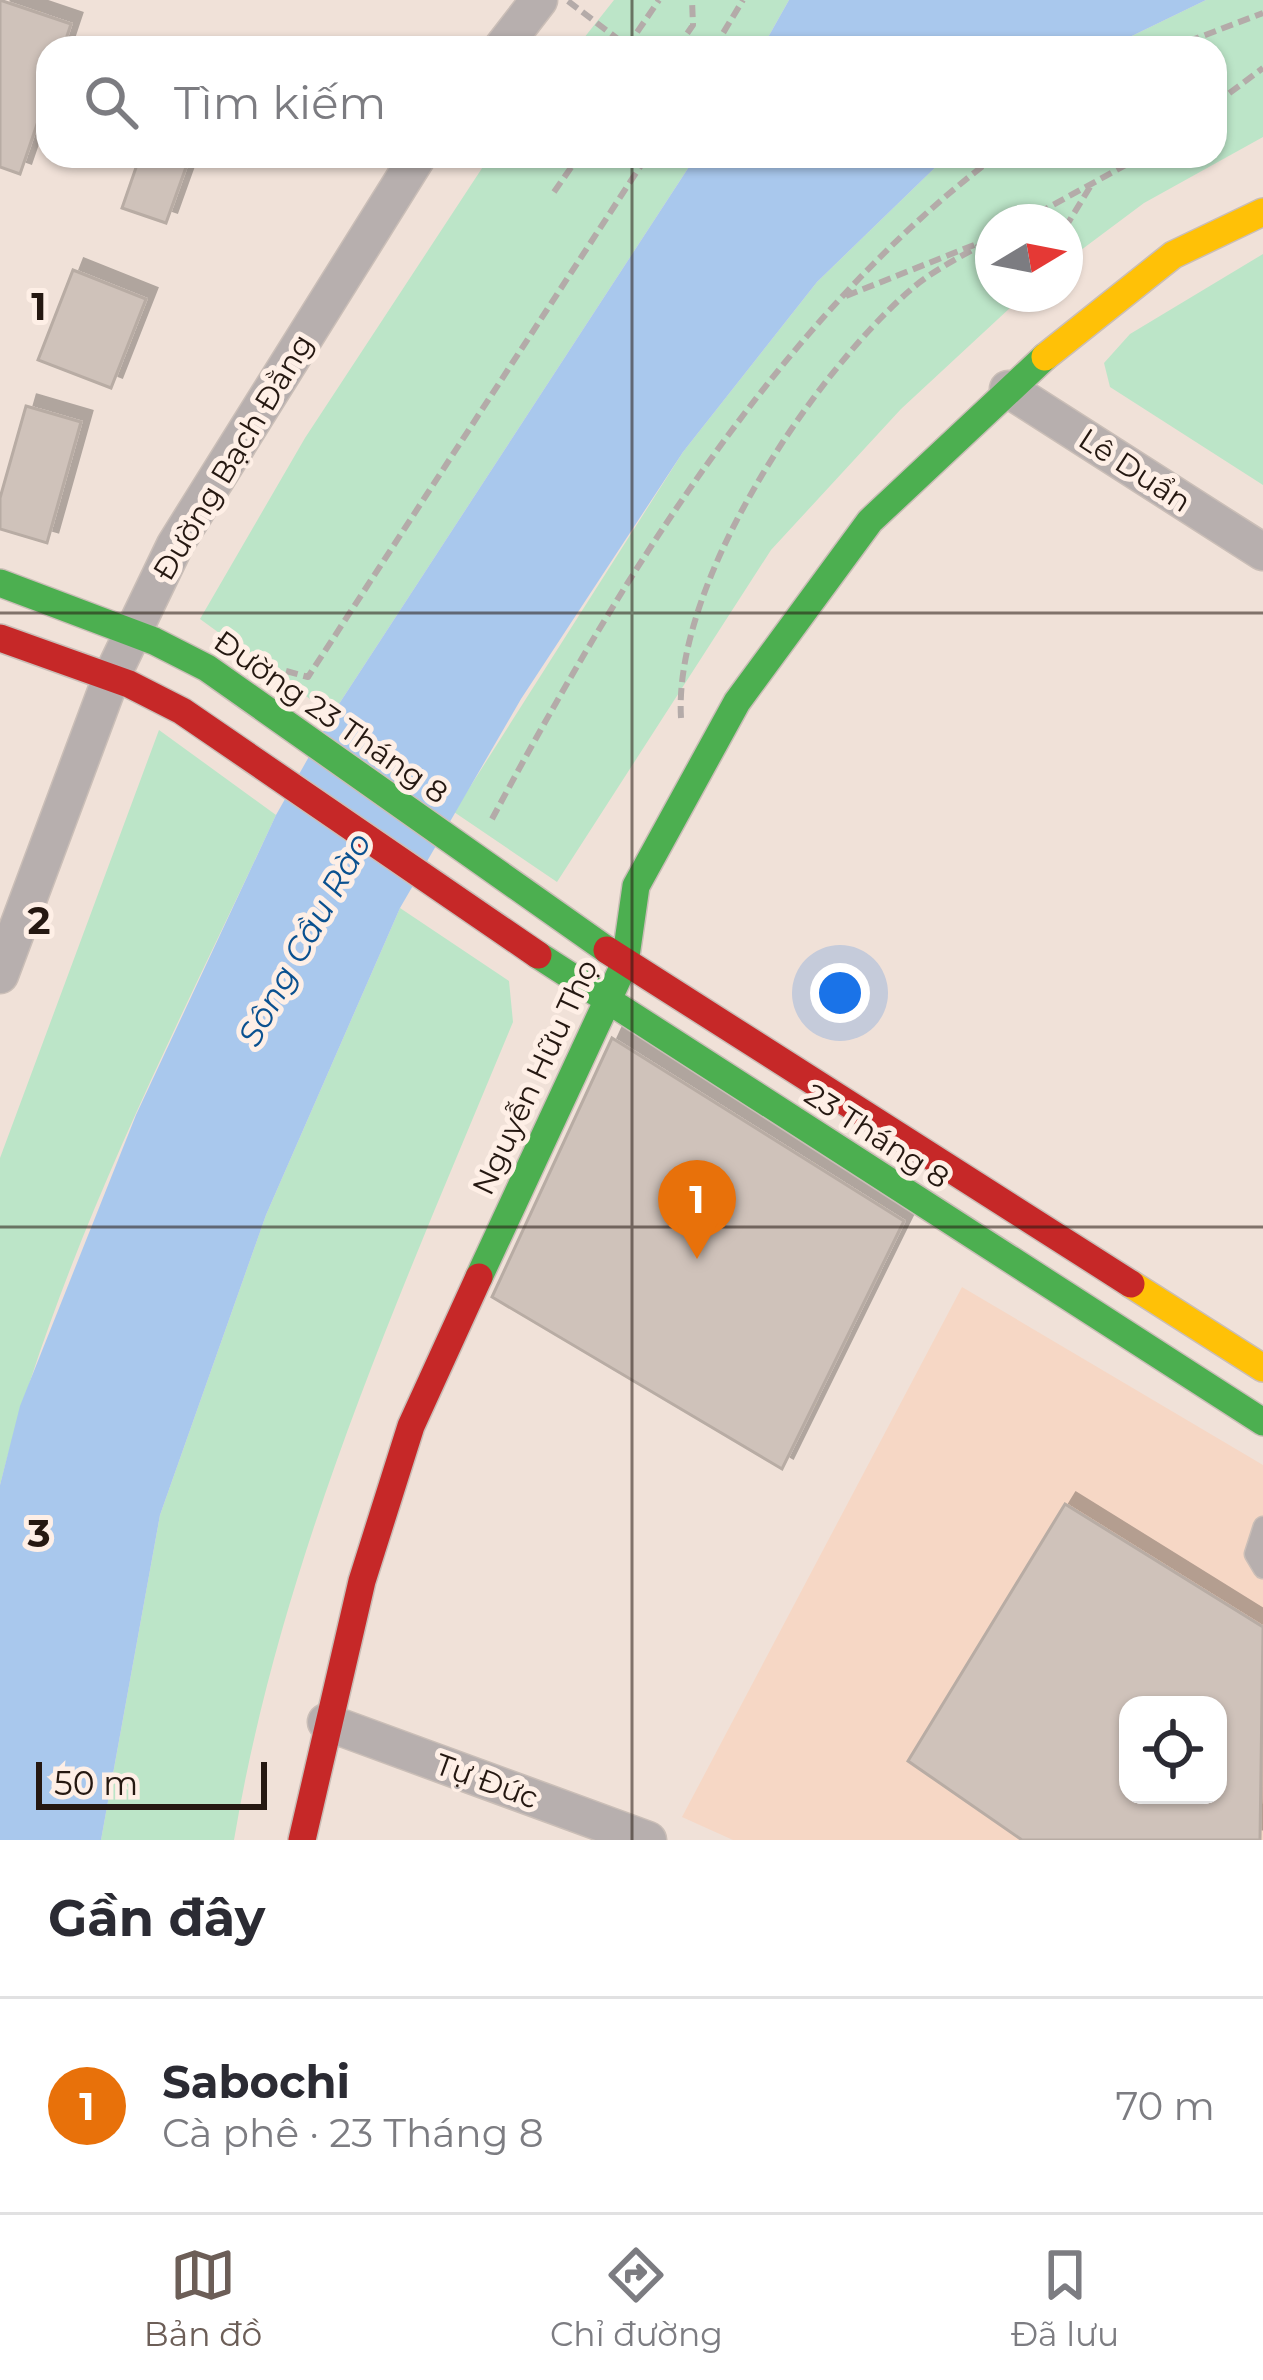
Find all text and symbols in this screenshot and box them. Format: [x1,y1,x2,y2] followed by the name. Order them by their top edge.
[36,36,1227,168] search box
[78,69,144,135] icon: search
[174,75,386,130] text: Tìm kiếm
[975,204,1083,312] north arrow
[31,282,47,330] text: 1
[145,327,321,587] street label: Đường Bạch Đằng
[1072,420,1198,520] street label: Lê Duẩn
[207,622,455,812] street label: Đường 23 Tháng 8
[229,825,379,1053] water label: Sông Cầu Rào
[27,896,51,944] text: 2
[464,953,606,1201] street label: Nguyễn Hữu Thọ
[810,963,870,1023] your location
[798,1076,956,1196] street label: 23 Tháng 8
[658,1160,736,1259] pin: 1
[26,1509,51,1557] text: 3
[1119,1696,1227,1804] map controls
[1119,1696,1227,1804] button: locate
[431,1745,543,1817] street label: Tự Đức
[36,1756,267,1809] scale bar
[54,1763,138,1803] text: 50 m
[48,1887,265,1949] text: Gần đây
[162,2054,350,2109] text: Sabochi
[79,2082,95,2130] text: 1
[1115,2082,1215,2130] text: 70 m
[162,2109,544,2157] text: Cà phê · 23 Tháng 8
[144,2242,262,2354] tab: Bản đồ
[550,2242,723,2354] tab: Chỉ đường
[1011,2242,1119,2354] tab: Đã lưu

